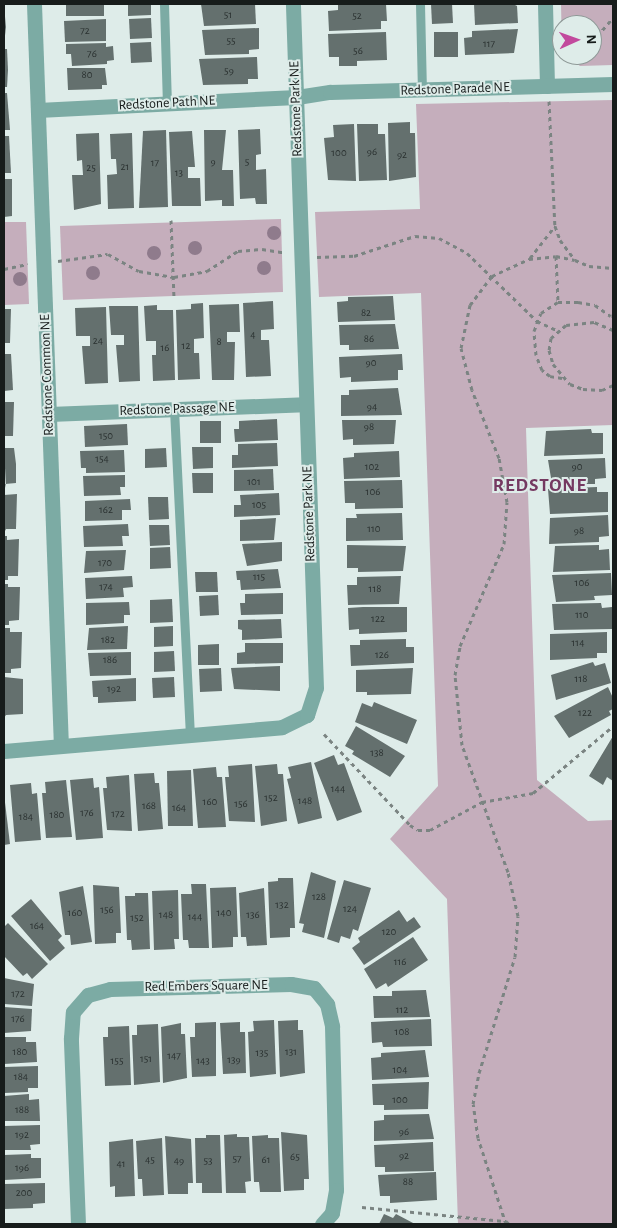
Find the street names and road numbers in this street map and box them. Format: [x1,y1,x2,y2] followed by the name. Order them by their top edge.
[286,61,306,157] street label: Redstone Park NE
[400,79,510,99] street label: Redstone Parade NE
[118,92,216,114] street label: Redstone Path NE
[36,314,58,436] street label: Redstone Common NE
[119,399,235,419] street label: Redstone Passage NE
[299,466,319,562] street label: Redstone Park NE
[144,977,268,995] street label: Red Embers Square NE

